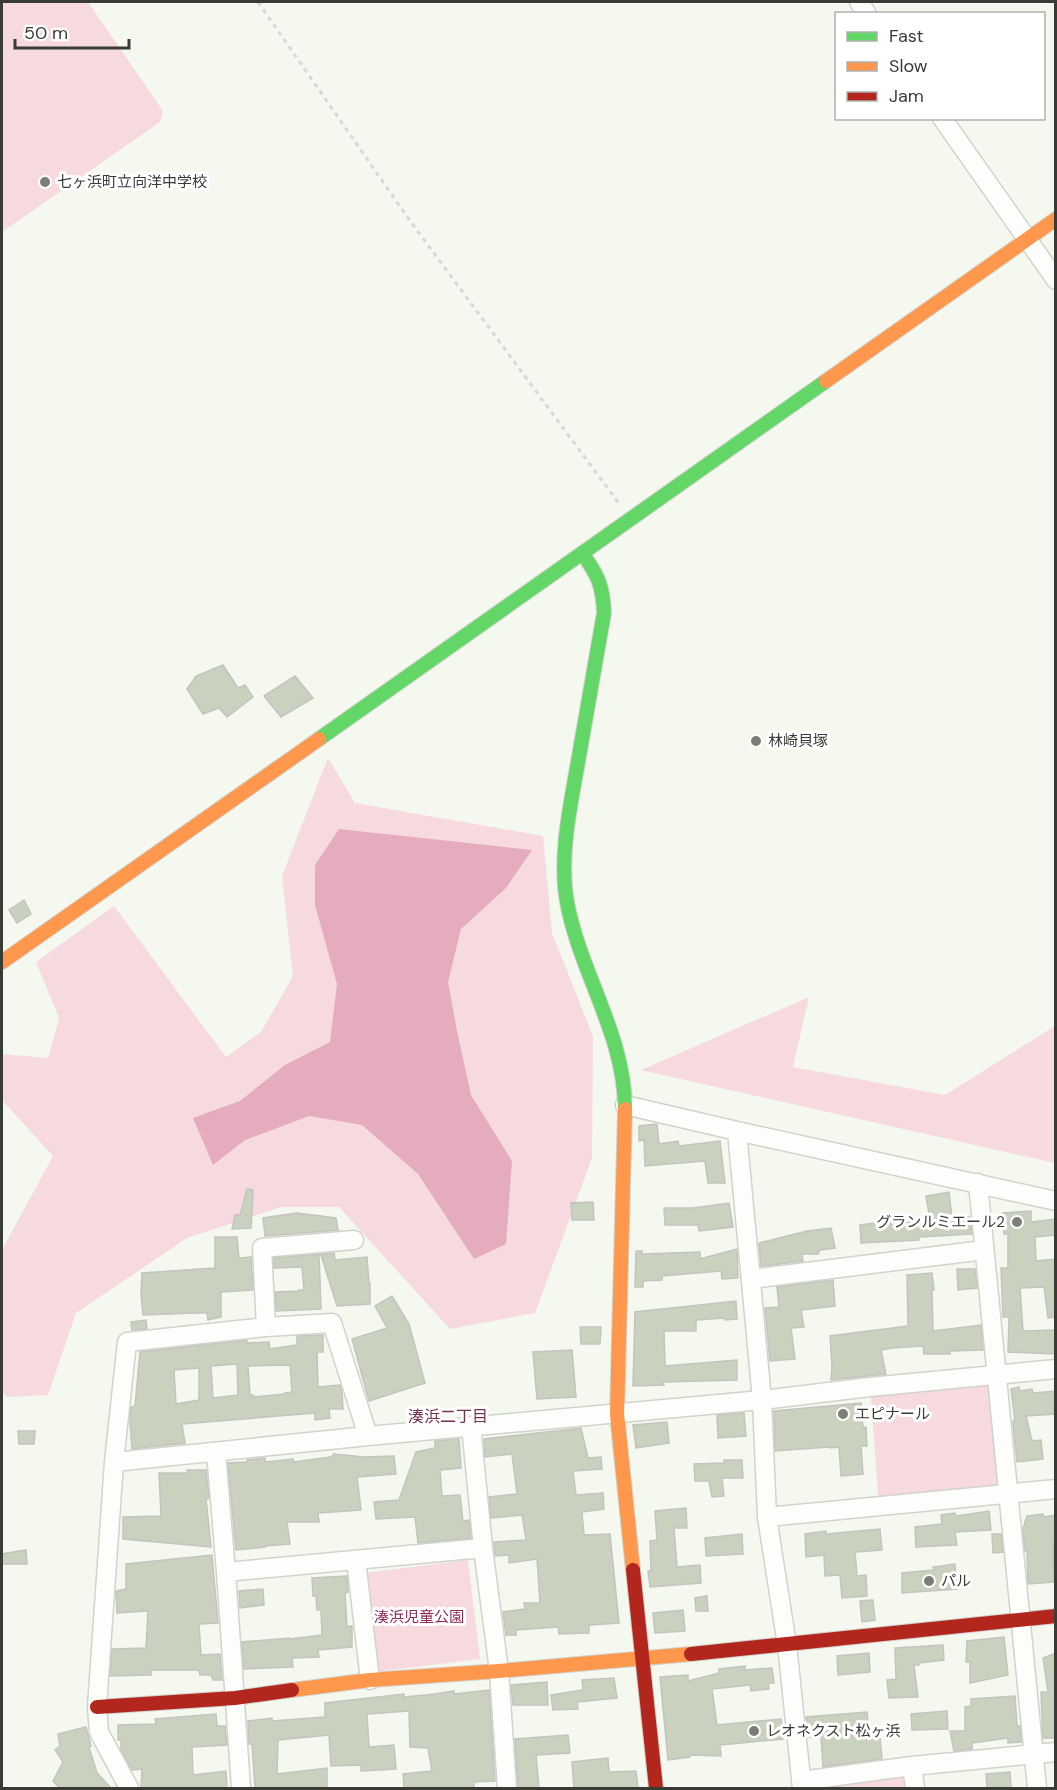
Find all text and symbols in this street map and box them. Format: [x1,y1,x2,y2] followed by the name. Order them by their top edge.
[15,12,129,50] scale bar
[835,12,1045,120] legend
[24,21,68,45] text: 50 m
[889,24,924,48] text: Fast
[889,54,928,78] text: Slow
[889,84,924,108] text: Jam
[57,172,207,192] place label: 七ヶ浜町立向洋中学校
[38,175,52,189] marker: 七ヶ浜町立向洋中学校
[768,731,828,751] place label: 林崎貝塚
[749,734,763,748] marker: 林崎貝塚
[876,1212,1005,1232] place label: グランルミエール2
[1010,1215,1024,1229] marker: グランルミエール2
[855,1404,930,1424] place label: エピナール
[408,1406,488,1427] district label: 湊浜二丁目
[836,1407,850,1421] marker: エピナール
[941,1571,971,1591] place label: パル
[922,1574,936,1588] marker: パル
[374,1607,464,1627] park label: 湊浜児童公園
[766,1721,901,1741] place label: レオネクスト松ヶ浜
[747,1724,761,1738] marker: レオネクスト松ヶ浜

